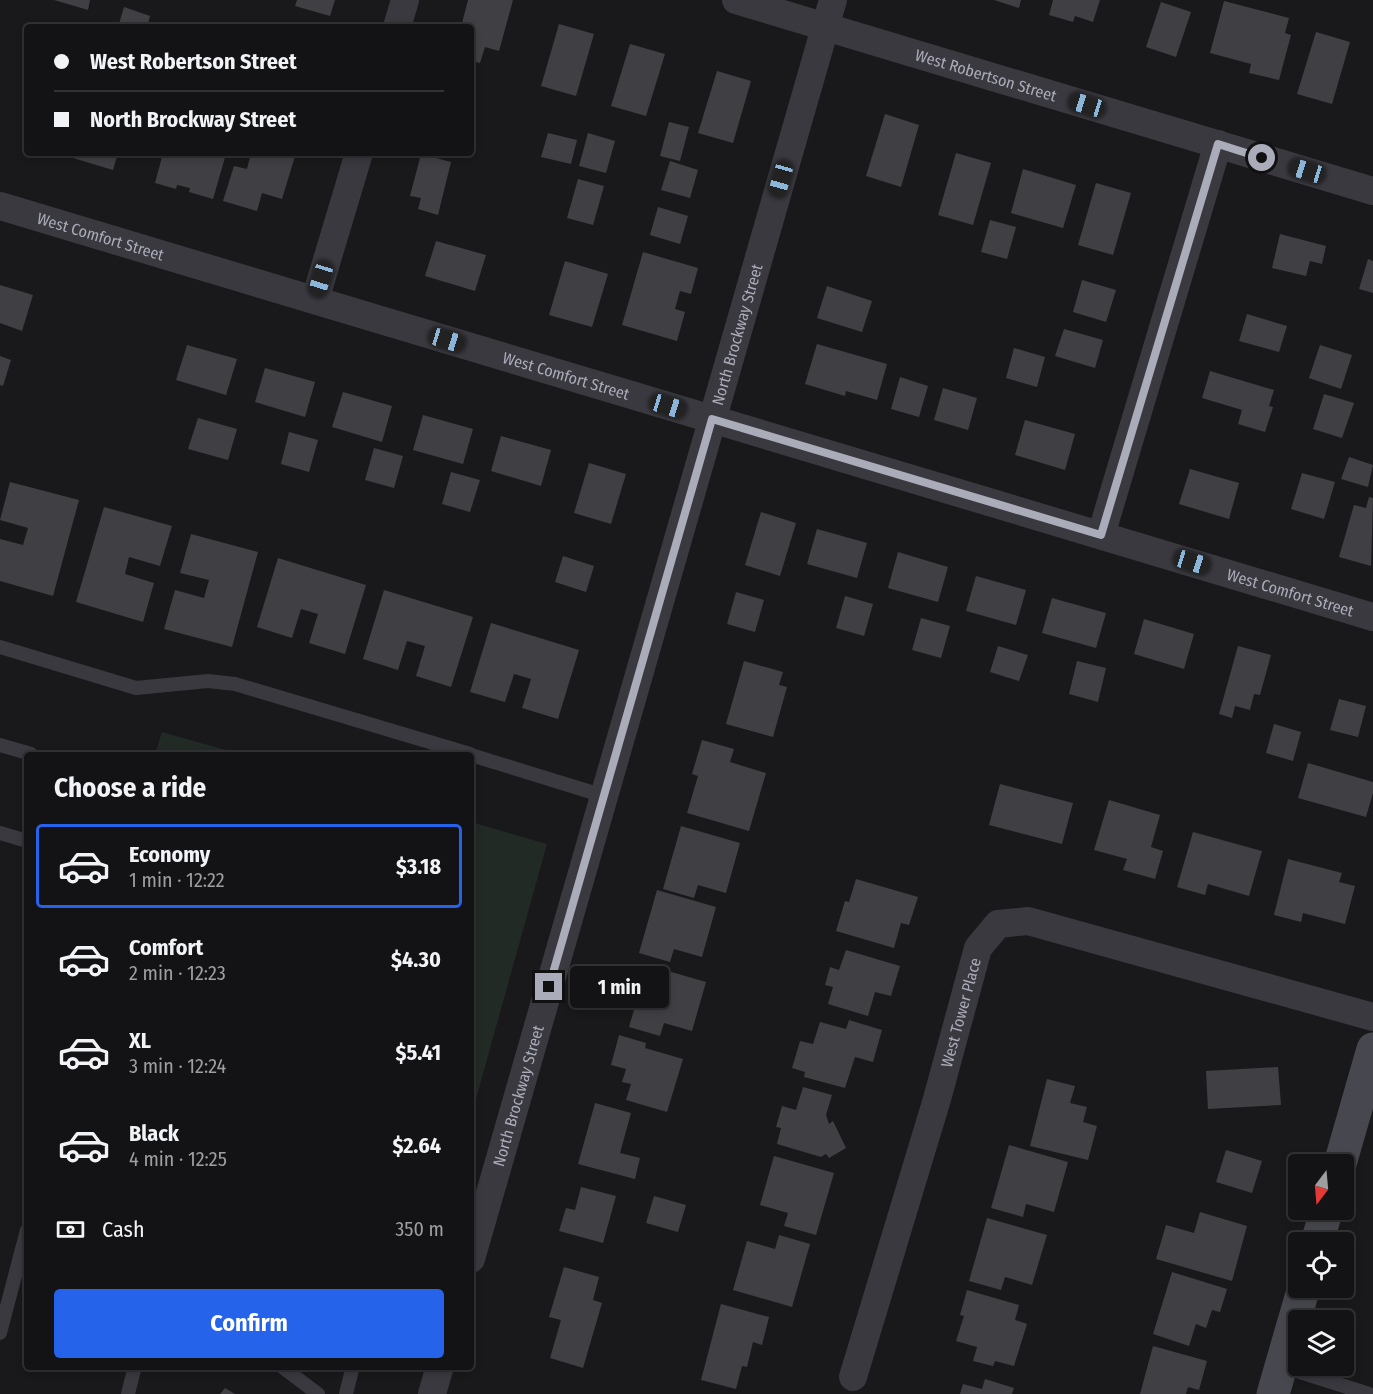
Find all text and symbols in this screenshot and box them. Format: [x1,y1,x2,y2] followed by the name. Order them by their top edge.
[913,45,1060,105] street label: West Robertson Street
[90,48,297,75] text: West Robertson Street
[1067,91,1107,119] car
[90,106,296,133] text: North Brockway Street
[1248,144,1275,171] route start
[1287,157,1327,185] car
[767,159,795,199] car
[35,208,167,264] street label: West Comfort Street
[307,259,335,299] car
[708,261,766,407] street label: North Brockway Street
[427,326,467,354] car
[501,348,633,404] street label: West Comfort Street
[648,392,688,420] car
[1172,548,1212,576] car
[1225,564,1357,620] street label: West Comfort Street
[54,772,206,804] text: Choose a ride
[57,839,111,893] icon: car
[129,841,210,868] text: Economy
[396,853,441,880] text: $3.18
[129,868,225,892] text: 1 min · 12:22
[57,932,111,986] icon: car
[129,934,203,961] text: Comfort
[391,946,441,973] text: $4.30
[937,955,984,1070] street label: West Tower Place
[129,961,226,985] text: 2 min · 12:23
[570,966,669,1008] callout: 1 min
[535,973,562,1000] route end
[598,975,641,999] text: 1 min
[489,1022,547,1168] street label: North Brockway Street
[57,1025,111,1079] icon: car
[129,1027,151,1054] text: XL
[396,1039,441,1066] text: $5.41
[129,1054,226,1078] text: 3 min · 12:24
[57,1118,111,1172] icon: car
[129,1120,179,1147] text: Black
[392,1132,441,1159] text: $2.64
[129,1147,227,1171] text: 4 min · 12:25
[1288,1154,1354,1220] north arrow
[1288,1154,1354,1376] map controls
[54,1213,87,1246] icon: cash
[102,1216,145,1243] text: Cash
[395,1217,444,1241] text: 350 m
[1288,1232,1354,1298] button: locate
[54,1289,444,1358] button: Confirm
[1288,1310,1354,1376] button: layers

